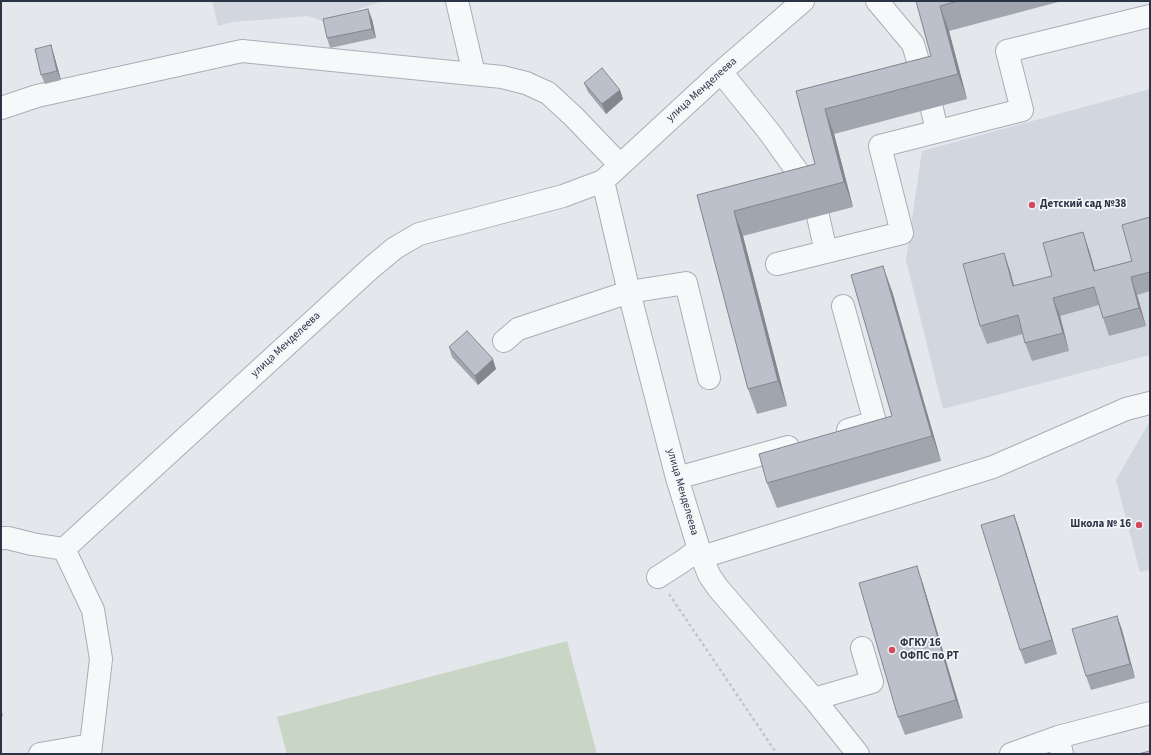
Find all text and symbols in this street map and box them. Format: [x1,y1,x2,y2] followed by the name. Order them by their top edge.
[664,55,740,125] street label: улица Менделеева
[1040,198,1126,212] place label: Детский сад №38
[1027,200,1037,210] marker: Детский сад №38
[249,310,323,380] street label: улица Менделеева
[663,447,701,537] street label: улица Менделеева
[1070,518,1131,532] place label: Школа № 16
[1134,520,1144,530] marker: Школа № 16
[900,637,959,663] place label: ФГКУ 16 ОФПС по РТ
[887,645,897,655] marker: ФГКУ 16 ОФПС по РТ

